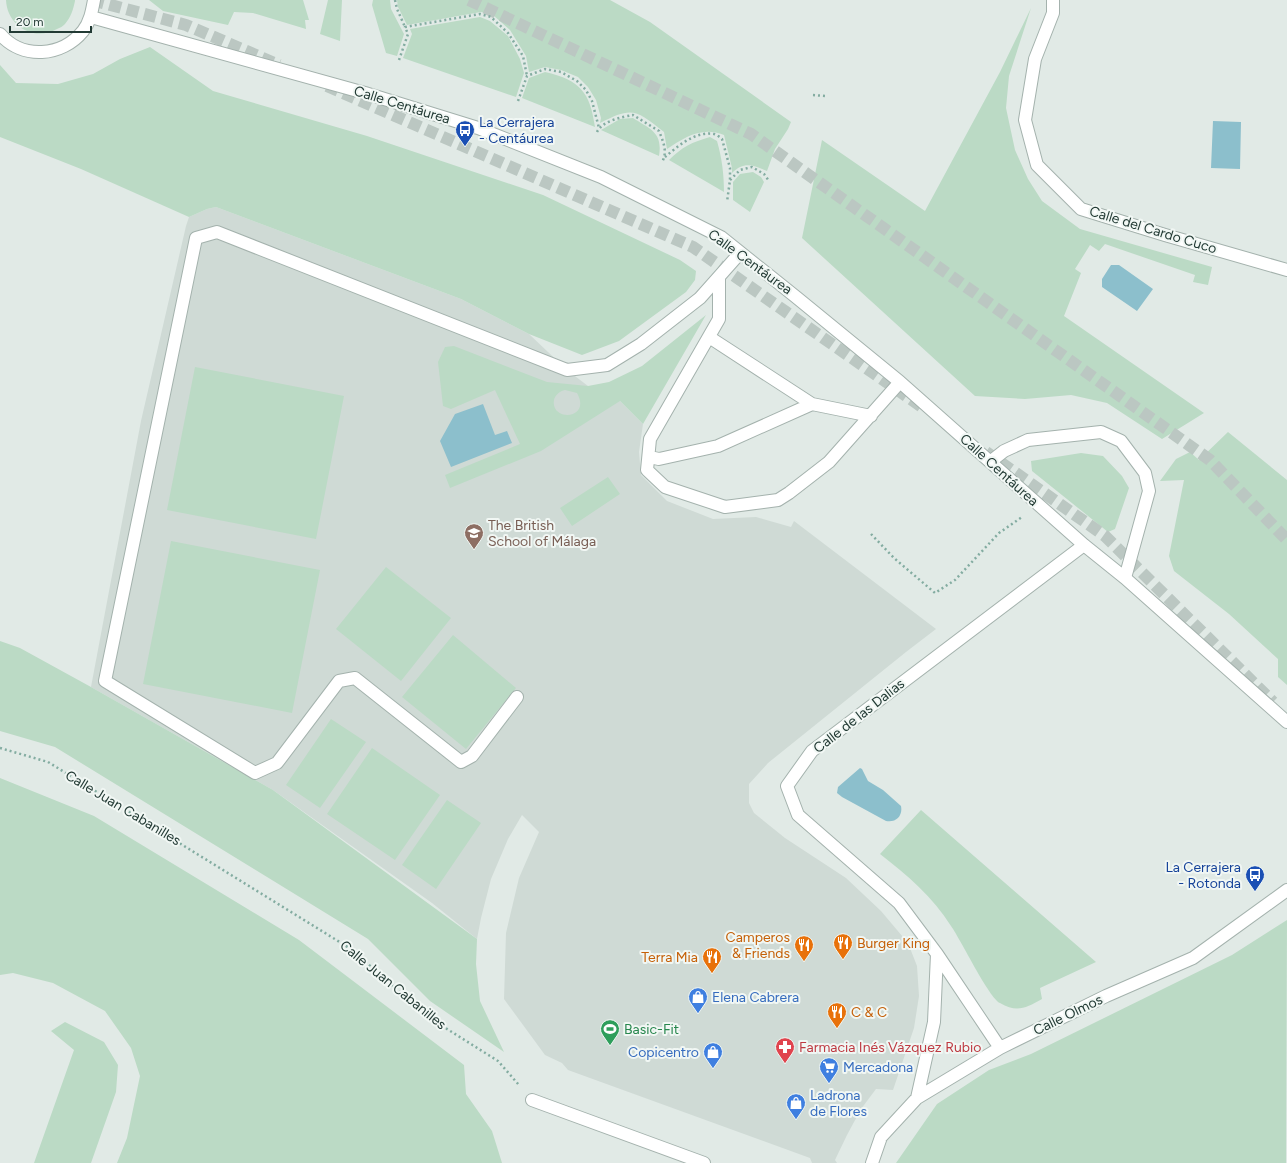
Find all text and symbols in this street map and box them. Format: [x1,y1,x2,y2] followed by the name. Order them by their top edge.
[10,8,91,34] scale bar
[16,15,44,29] text: 20 m
[352,82,452,128] street label: Calle Centáurea
[479,114,555,147] place label: La Cerrajera - Centáurea
[454,119,476,147] bus stop icon: La Cerrajera - Centáurea
[1087,203,1219,257] street label: Calle del Cardo Cuco
[705,226,795,298] street label: Calle Centáurea
[956,430,1042,510] street label: Calle Centáurea
[488,517,596,550] place label: The British School of Málaga
[463,522,485,550] school or university icon: The British School of Málaga
[810,675,908,757] street label: Calle de las Dalias
[62,767,184,849] street label: Calle Juan Cabanilles
[1165,859,1241,892] place label: La Cerrajera - Rotonda
[1244,864,1266,892] bus stop icon: La Cerrajera - Rotonda
[726,929,790,962] place label: Camperos & Friends
[832,932,854,960] restaurant icon: Burger King
[793,934,815,962] restaurant icon: Camperos & Friends
[857,935,930,952] place label: Burger King
[336,937,450,1033] street label: Calle Juan Cabanilles
[701,946,723,974] restaurant icon: Terra Mia
[641,949,698,966] place label: Terra Mia
[687,986,709,1014] shop icon: Elena Cabrera
[712,989,799,1006] place label: Elena Cabrera
[1031,991,1105,1039] street label: Calle Olmos
[826,1001,848,1029] restaurant icon: C & C
[851,1004,887,1021] place label: C & C
[599,1018,621,1046] sports icon: Basic-Fit
[624,1021,679,1038] place label: Basic-Fit
[774,1036,796,1064] pharmacy icon: Farmacia Inés Vázquez Rubio
[799,1039,981,1056] place label: Farmacia Inés Vázquez Rubio
[702,1041,724,1069] shop icon: Copicentro
[628,1044,699,1061] place label: Copicentro
[818,1056,840,1084] supermarket icon: Mercadona
[843,1059,913,1076] place label: Mercadona
[810,1087,867,1120] place label: Ladrona de Flores
[785,1092,807,1120] shop icon: Ladrona de Flores

